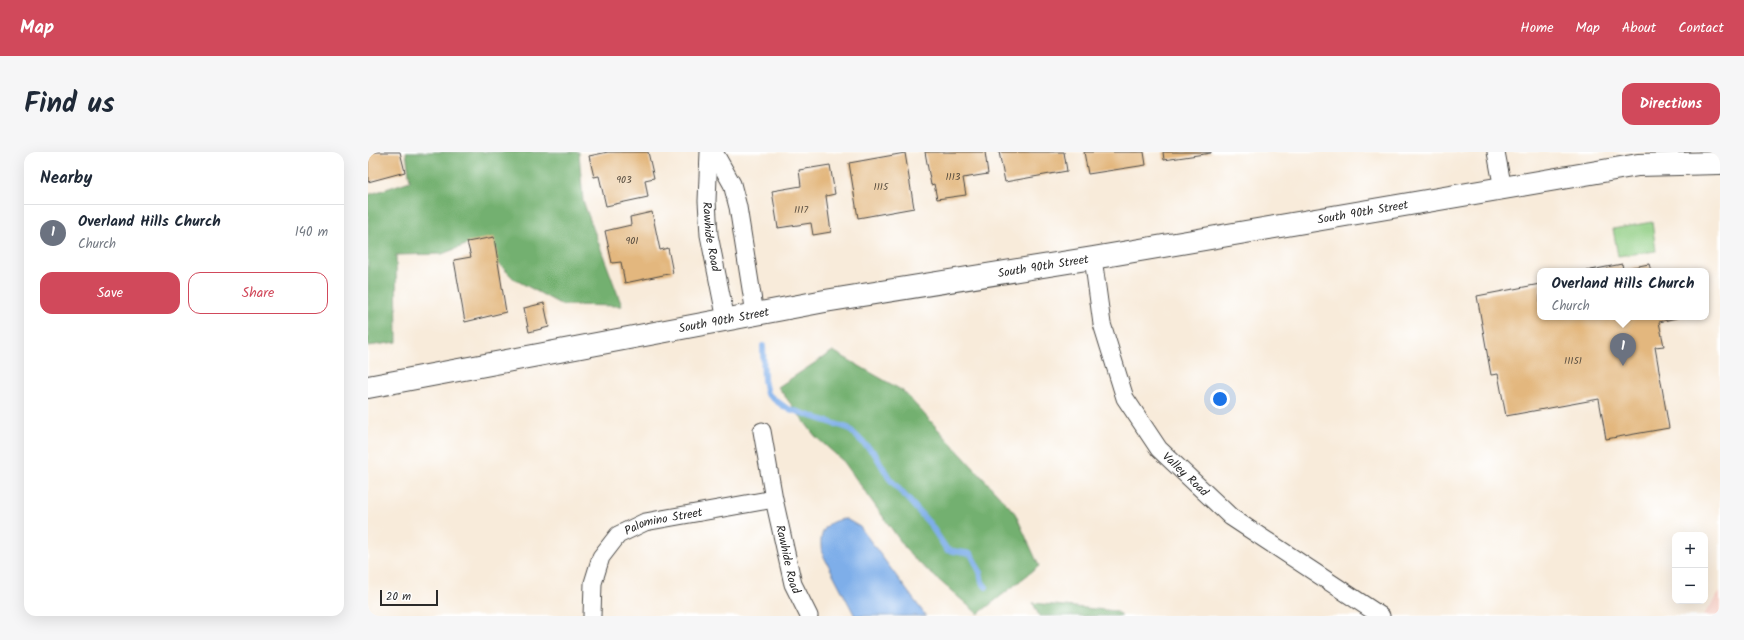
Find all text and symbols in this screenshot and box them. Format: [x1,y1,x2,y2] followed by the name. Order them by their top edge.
[20,13,54,43] text: Map
[1520,17,1554,39] text: Home
[1576,17,1600,39] text: Map
[1622,17,1656,39] text: About
[1678,17,1724,39] text: Contact
[24,82,115,127] text: Find us
[1622,83,1720,125] button: Directions
[40,165,92,192] text: Nearby
[945,169,961,185] house number: 1113
[616,172,632,188] house number: 903
[874,179,889,195] house number: 1115
[1316,195,1410,230] street label: South 90th Street
[697,201,725,274] street label: Rawhide Road
[794,202,808,218] house number: 1117
[78,210,221,234] text: Overland Hills Church
[51,222,55,243] text: 1
[295,222,328,243] text: 140 m
[625,233,639,249] house number: 901
[78,234,116,255] text: Church
[996,250,1090,283] street label: South 90th Street
[1537,268,1709,320] popup
[40,272,180,314] button: Save
[188,272,328,314] button: Share
[1552,272,1694,296] text: Overland Hills Church
[1552,296,1590,317] text: Church
[677,303,771,338] street label: South 90th Street
[1610,333,1636,366] pin: 1
[1564,353,1582,369] house number: 11151
[1210,389,1230,409] your location
[1158,448,1214,502] street label: Valley Road
[621,503,704,541] street label: Palomino Street
[770,523,806,598] street label: Rawhide Road
[1672,532,1708,604] map controls
[1672,532,1708,568] button: +
[1672,568,1708,604] button: −
[380,588,438,607] scale bar
[386,588,411,606] text: 20 m

